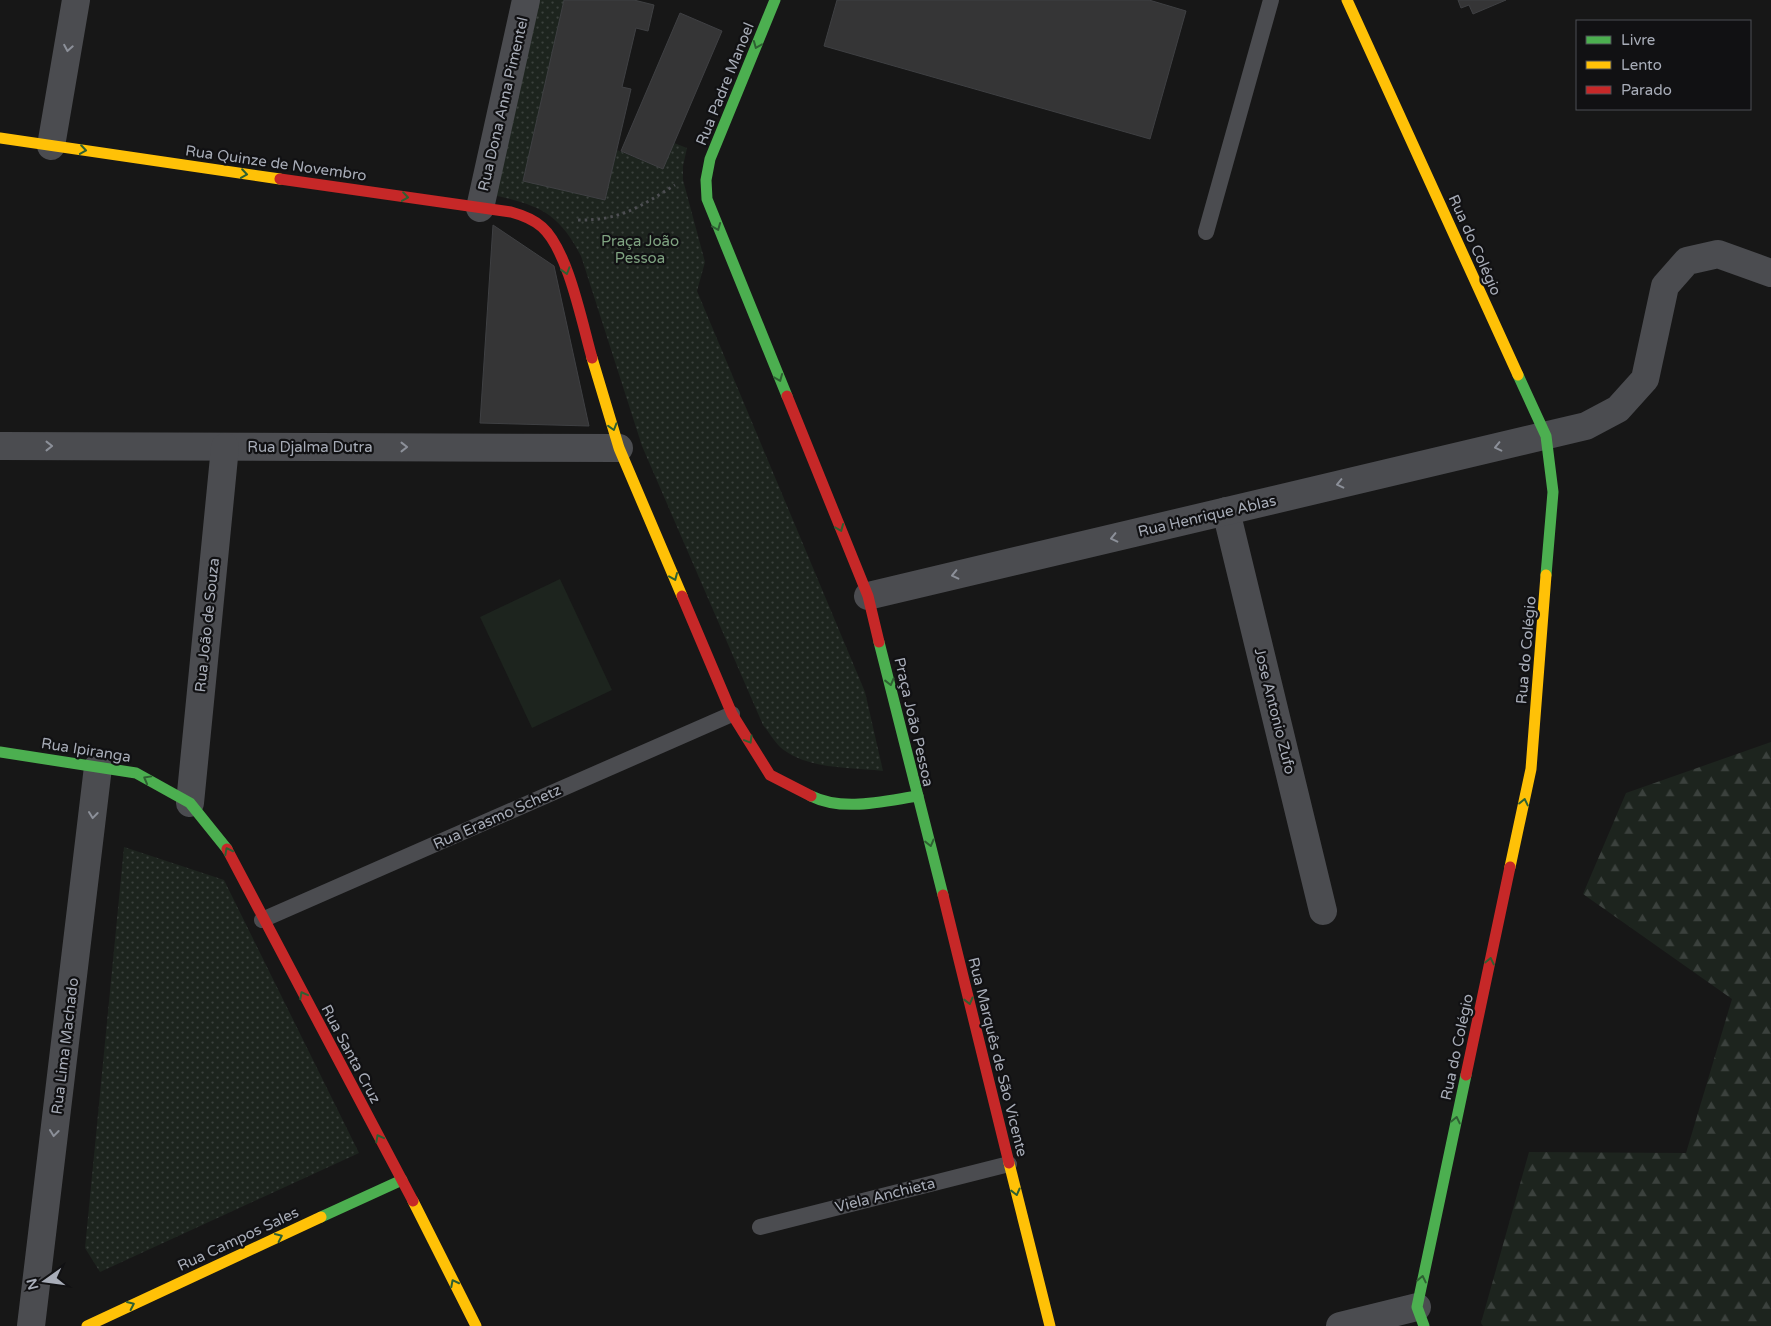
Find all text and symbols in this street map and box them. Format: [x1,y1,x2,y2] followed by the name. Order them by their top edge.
[474,15,532,193] street label: Rua Dona Anna Pimentel
[692,20,758,148] street label: Rua Padre Manoel
[1576,20,1751,110] legend
[1621,31,1655,49] text: Livre
[752,40,763,49] one-way arrow
[64,44,74,52] one-way arrow
[1621,56,1662,74] text: Lento
[1621,81,1672,99] text: Parado
[184,141,368,185] street label: Rua Quinze de Novembro
[79,145,87,155] one-way arrow
[239,168,248,178] one-way arrow
[400,191,409,201] one-way arrow
[1445,192,1505,298] street label: Rua do Colégio
[711,222,721,231] one-way arrow
[601,232,679,267] park label: Praça João Pessoa
[561,266,571,274] one-way arrow
[772,373,783,382] one-way arrow
[607,422,617,430] one-way arrow
[247,438,373,456] street label: Rua Djalma Dutra
[45,441,53,451] one-way arrow
[1494,441,1503,452] one-way arrow
[400,442,408,452] one-way arrow
[1335,478,1344,489] one-way arrow
[1136,491,1278,541] street label: Rua Henrique Ablas
[834,523,845,532] one-way arrow
[1109,532,1118,543] one-way arrow
[191,557,223,693] street label: Rua João de Souza
[951,569,960,580] one-way arrow
[668,572,679,581] one-way arrow
[1512,595,1540,705] street label: Rua do Colégio
[1251,646,1299,776] street label: Jose Antonio Zufo
[890,655,938,789] street label: Praça João Pessoa
[884,678,895,687] one-way arrow
[40,734,132,766] street label: Rua Ipiranga
[742,735,752,744] one-way arrow
[144,776,153,786] one-way arrow
[430,781,564,853] street label: Rua Erasmo Schetz
[1518,798,1529,807] one-way arrow
[88,812,99,820] one-way arrow
[924,839,935,848] one-way arrow
[224,847,234,856] one-way arrow
[964,955,1032,1159] street label: Rua Marquês de São Vicente
[1484,957,1495,966] one-way arrow
[48,977,82,1115] street label: Rua Lima Machado
[299,991,309,1000] one-way arrow
[1437,992,1477,1102] street label: Rua do Colégio
[963,996,974,1005] one-way arrow
[317,1001,385,1107] street label: Rua Santa Cruz
[1451,1116,1461,1125] one-way arrow
[49,1129,60,1137] one-way arrow
[375,1134,385,1143] one-way arrow
[833,1174,937,1216] street label: Viela Anchieta
[1011,1188,1021,1196] one-way arrow
[175,1203,301,1275] street label: Rua Campos Sales
[274,1233,283,1243] one-way arrow
[20,1256,70,1306] north arrow
[1417,1275,1427,1284] one-way arrow
[23,1277,42,1292] text: N
[450,1279,460,1288] one-way arrow
[126,1301,135,1312] one-way arrow

